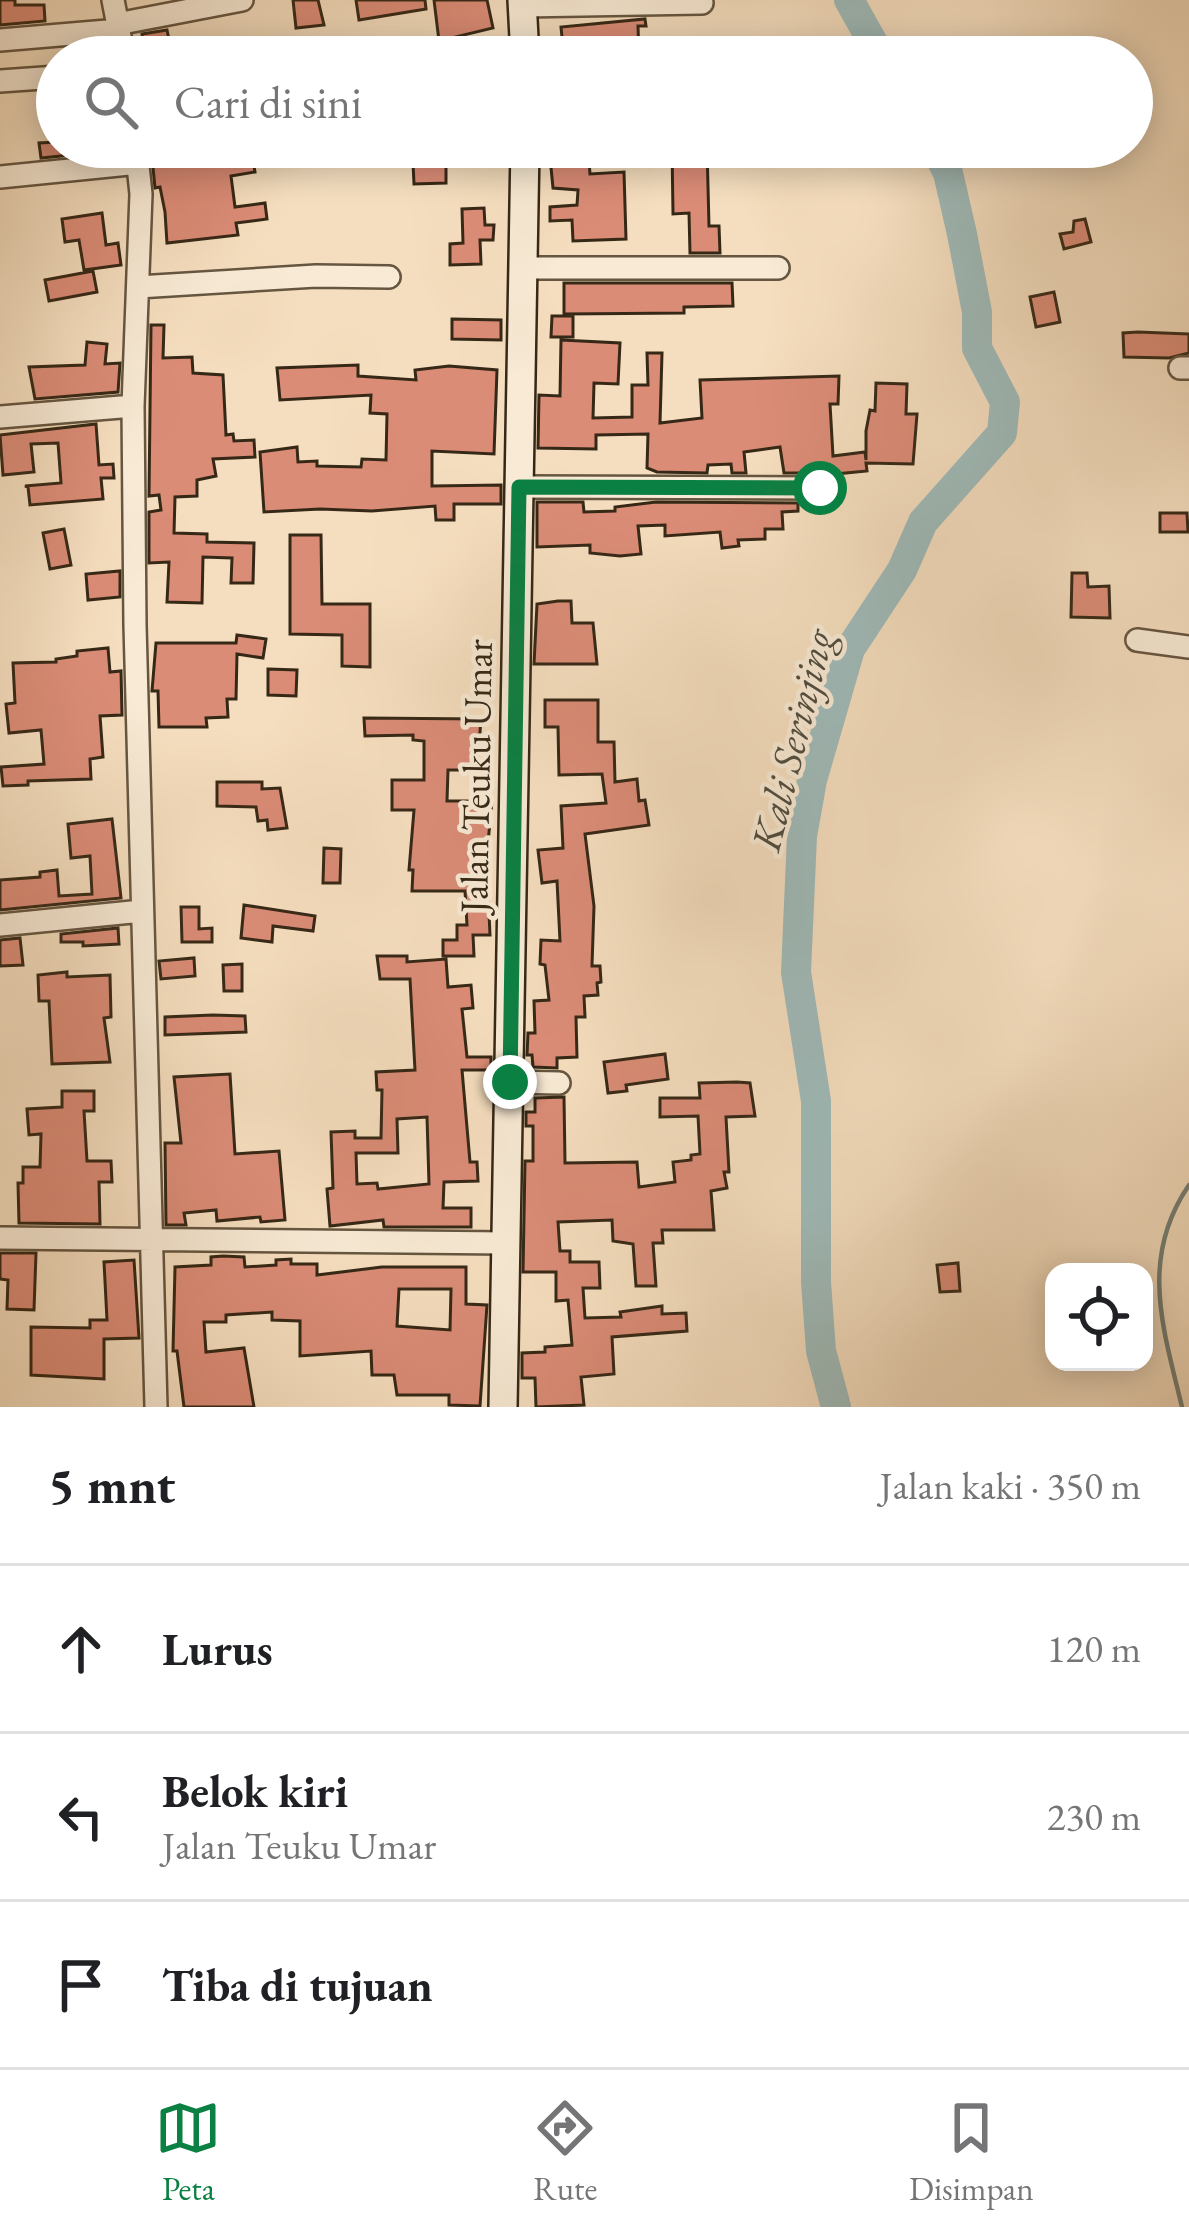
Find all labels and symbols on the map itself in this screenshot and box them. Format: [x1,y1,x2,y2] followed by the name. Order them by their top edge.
[793,461,847,515] route start
[738,622,847,858] water label: Kali Serinjing
[448,638,504,917] street label: Jalan Teuku Umar
[483,1055,537,1109] route end

